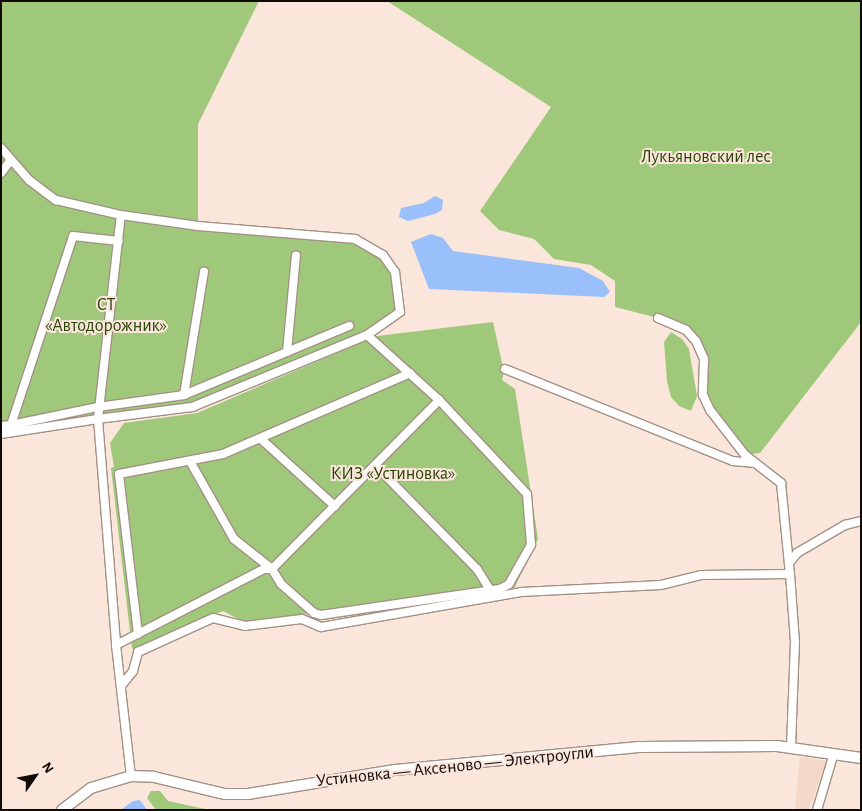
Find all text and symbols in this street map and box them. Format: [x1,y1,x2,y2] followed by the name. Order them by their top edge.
[641,146,771,168] park label: Лукьяновский лес
[45,295,167,338] park label: СТ «Автодорожник»
[331,463,455,485] park label: КИЗ «Устиновка»
[315,742,595,792] street label: Устиновка — Аксеново — Электроугли
[10,751,60,801] north arrow
[39,760,56,776] text: N

